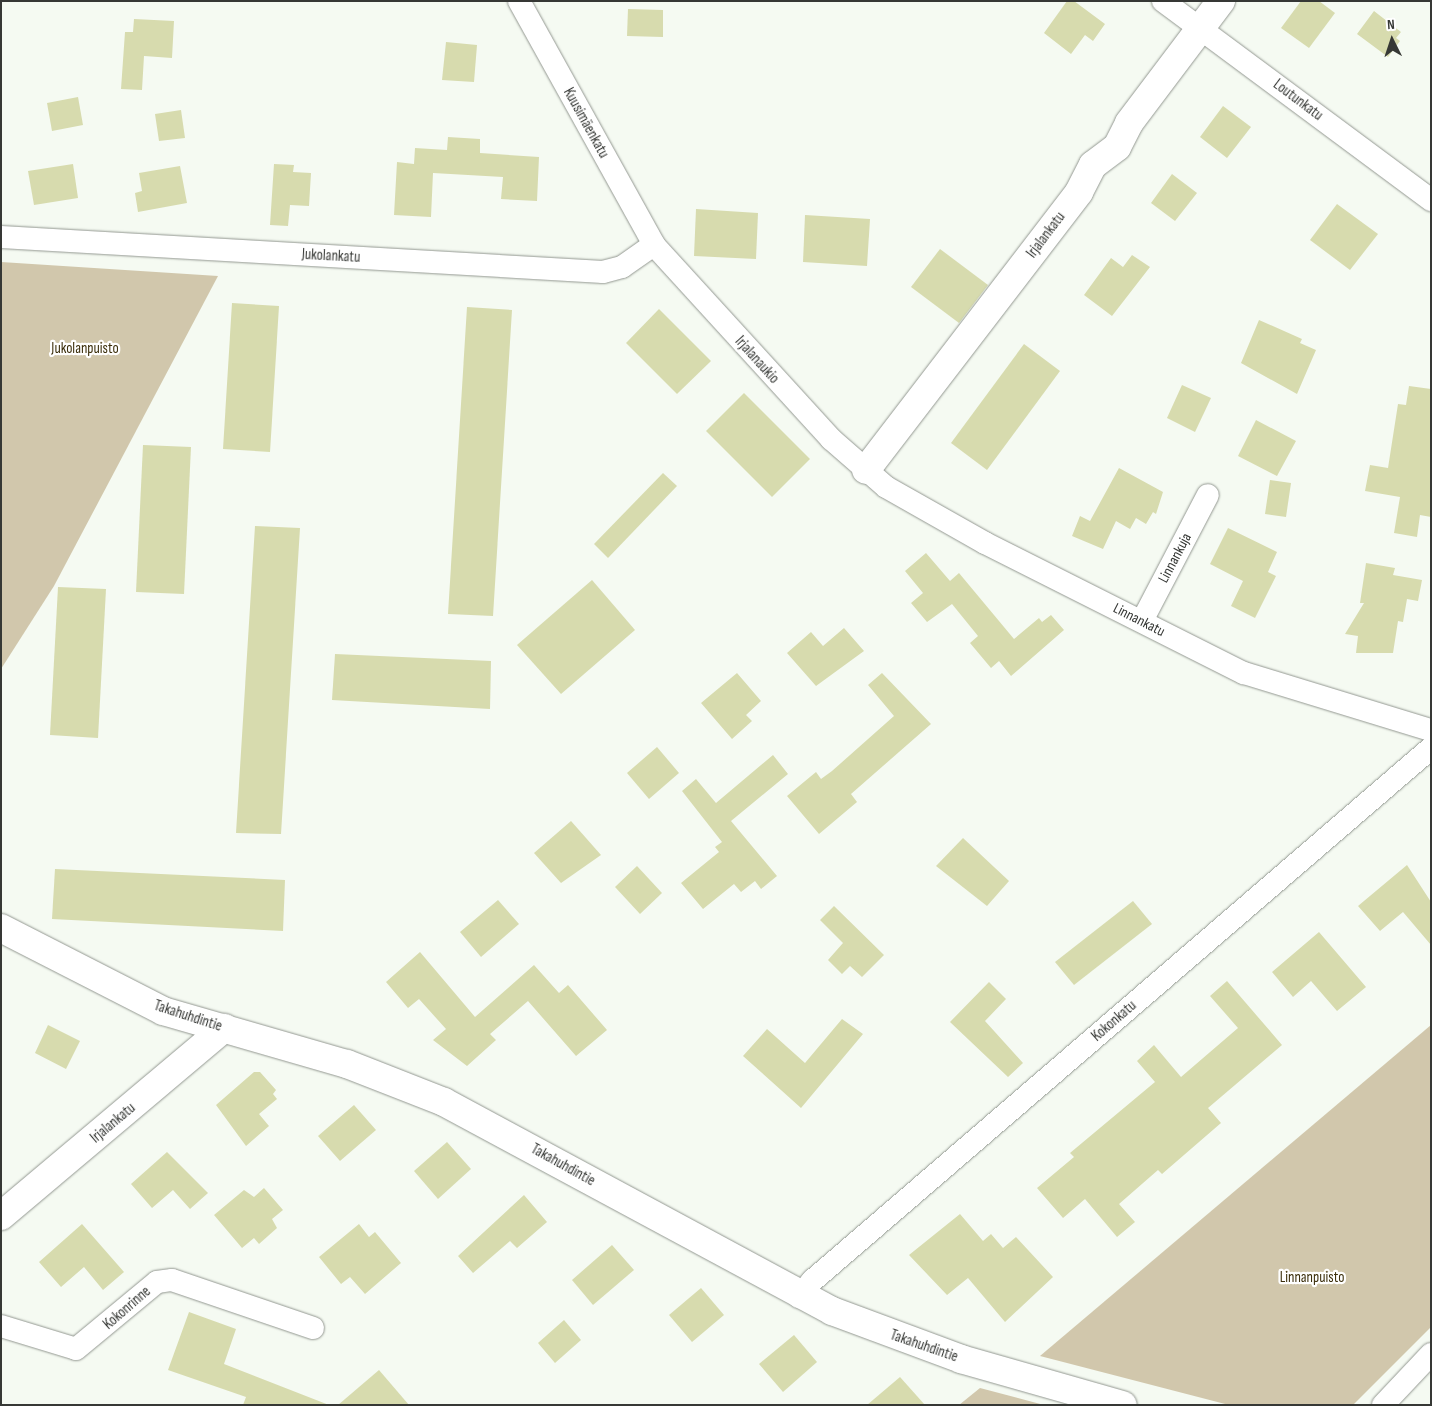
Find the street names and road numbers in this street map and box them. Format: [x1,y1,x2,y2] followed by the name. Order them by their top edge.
[1270,76,1326,124] street label: Loutunkatu
[559,85,613,161] street label: Kuusimäenkatu
[1023,208,1069,262] street label: Irjalankatu
[301,245,361,267] street label: Jukolankatu
[731,333,783,387] street label: Irjalanaukio
[1154,530,1196,586] street label: Linnankuja
[1110,599,1168,641] street label: Linnankatu
[152,997,224,1035] street label: Takahuhdintie
[1088,997,1140,1045] street label: Kokonkatu
[87,1099,139,1147] street label: Irjalankatu
[528,1140,598,1190] street label: Takahuhdintie
[100,1283,154,1333] street label: Kokonrinne
[888,1326,960,1366] street label: Takahuhdintie

